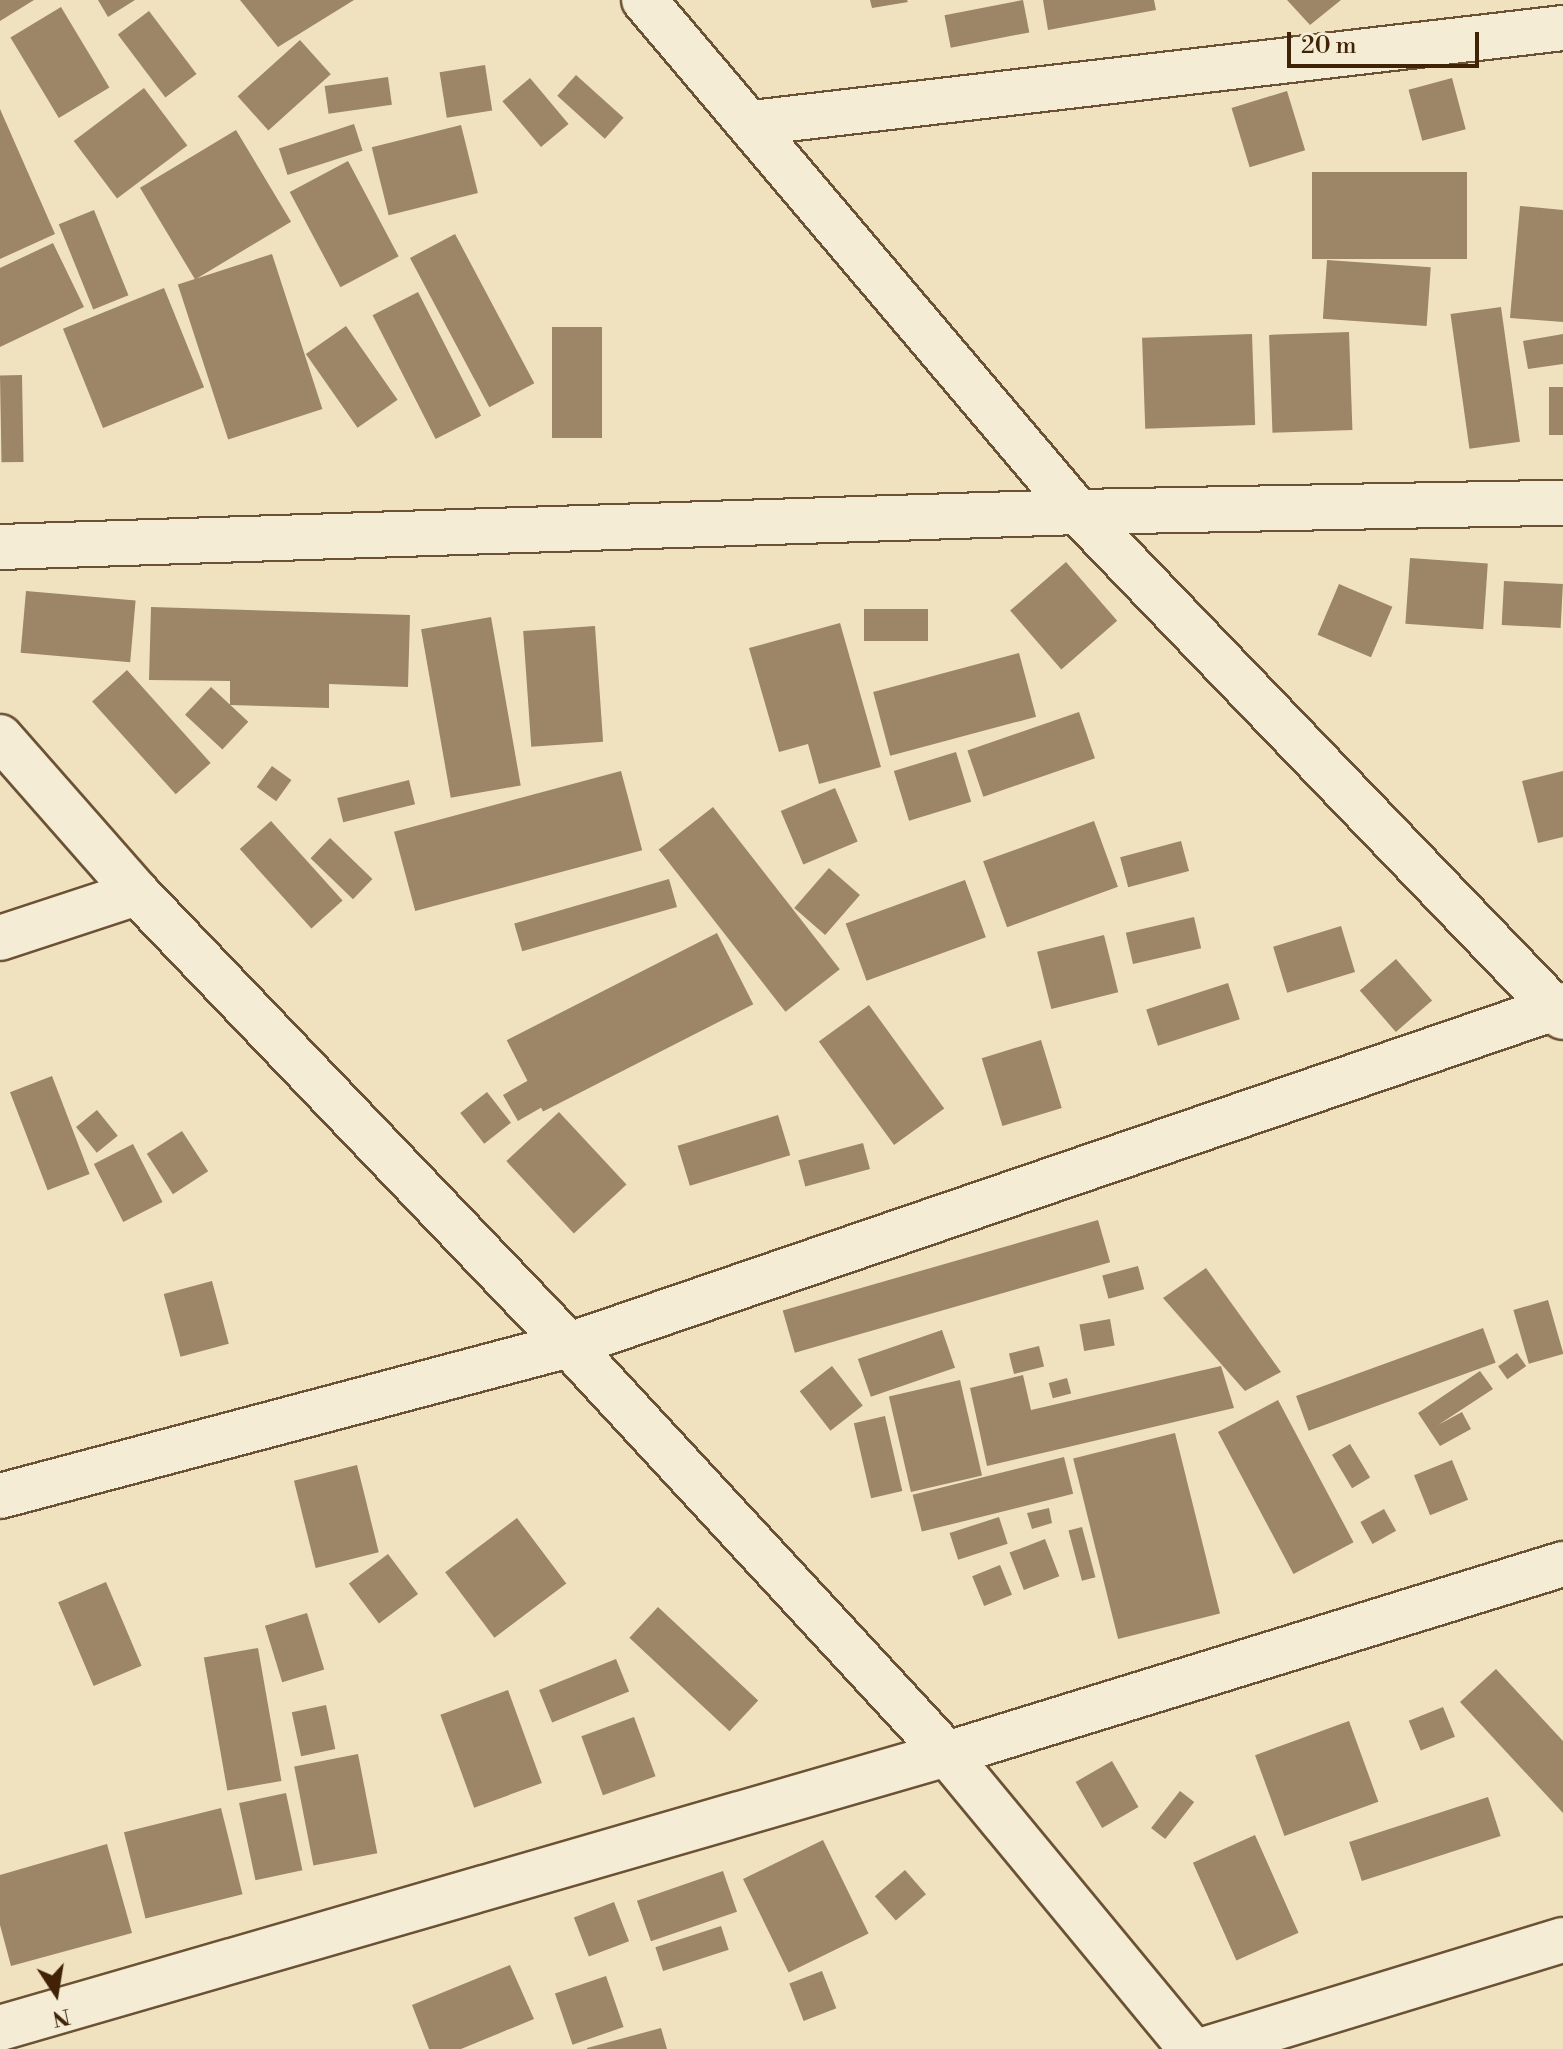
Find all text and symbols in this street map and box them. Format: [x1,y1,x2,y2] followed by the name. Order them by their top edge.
[1291,16,1483,66] scale bar
[1301,31,1357,61] text: 20 m
[16,1953,96,2033] north arrow
[50,2002,72,2032] text: N

